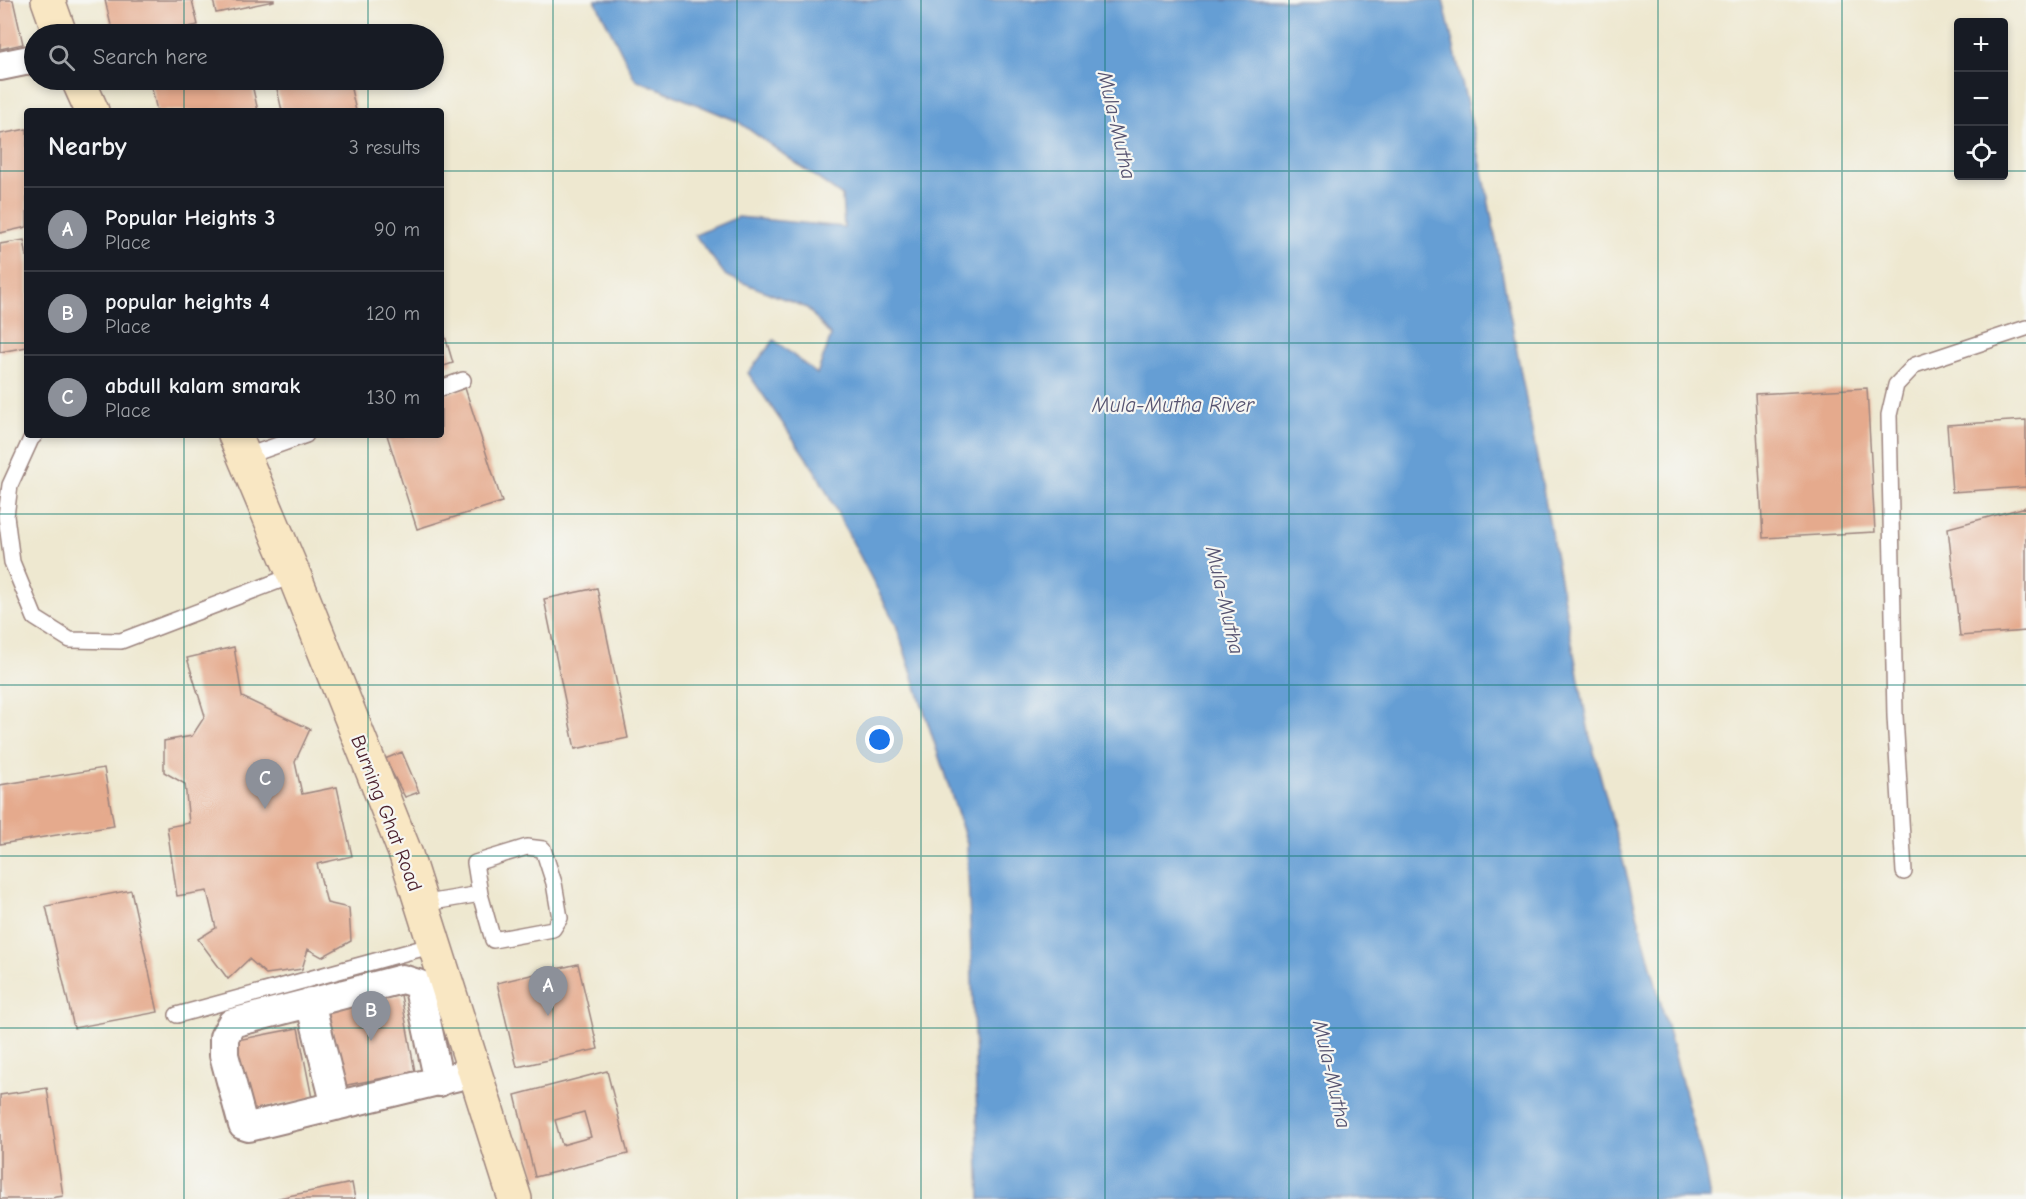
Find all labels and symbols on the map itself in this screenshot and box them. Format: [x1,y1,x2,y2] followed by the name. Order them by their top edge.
[1093,68,1141,182] water label: Mula-Mutha
[1091,393,1256,417] water label: Mula-Mutha River
[1201,543,1249,657] water label: Mula-Mutha
[865,725,894,754] your location
[346,732,427,895] street label: Burning Ghat Road
[246,760,284,809] pin: C
[528,966,568,1016] pin: A
[352,992,391,1041] pin: B
[1308,1017,1356,1131] water label: Mula-Mutha

